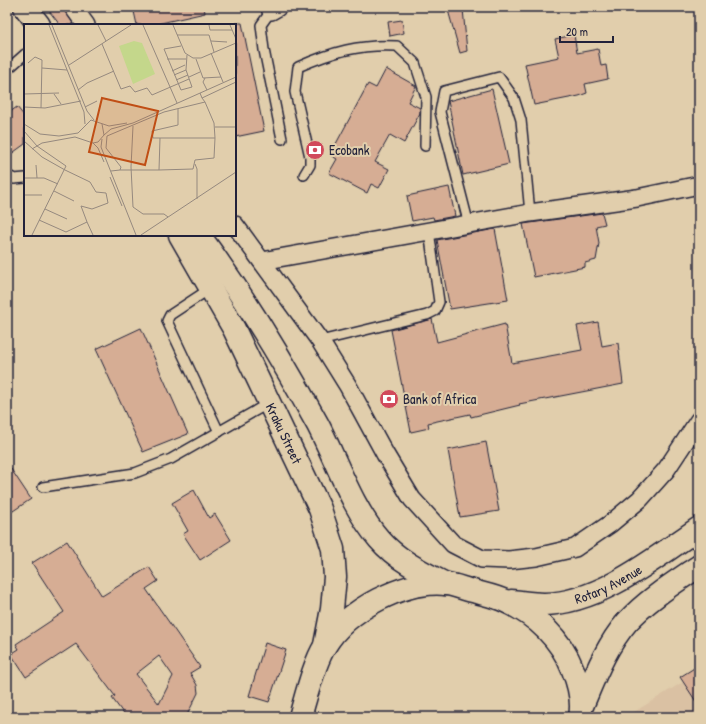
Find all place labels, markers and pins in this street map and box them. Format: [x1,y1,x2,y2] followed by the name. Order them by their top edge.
[304,139,326,161] bank icon: Ecobank
[329,140,370,159] place label: Ecobank
[378,388,400,410] bank icon: Bank of Africa
[403,389,477,408] place label: Bank of Africa

